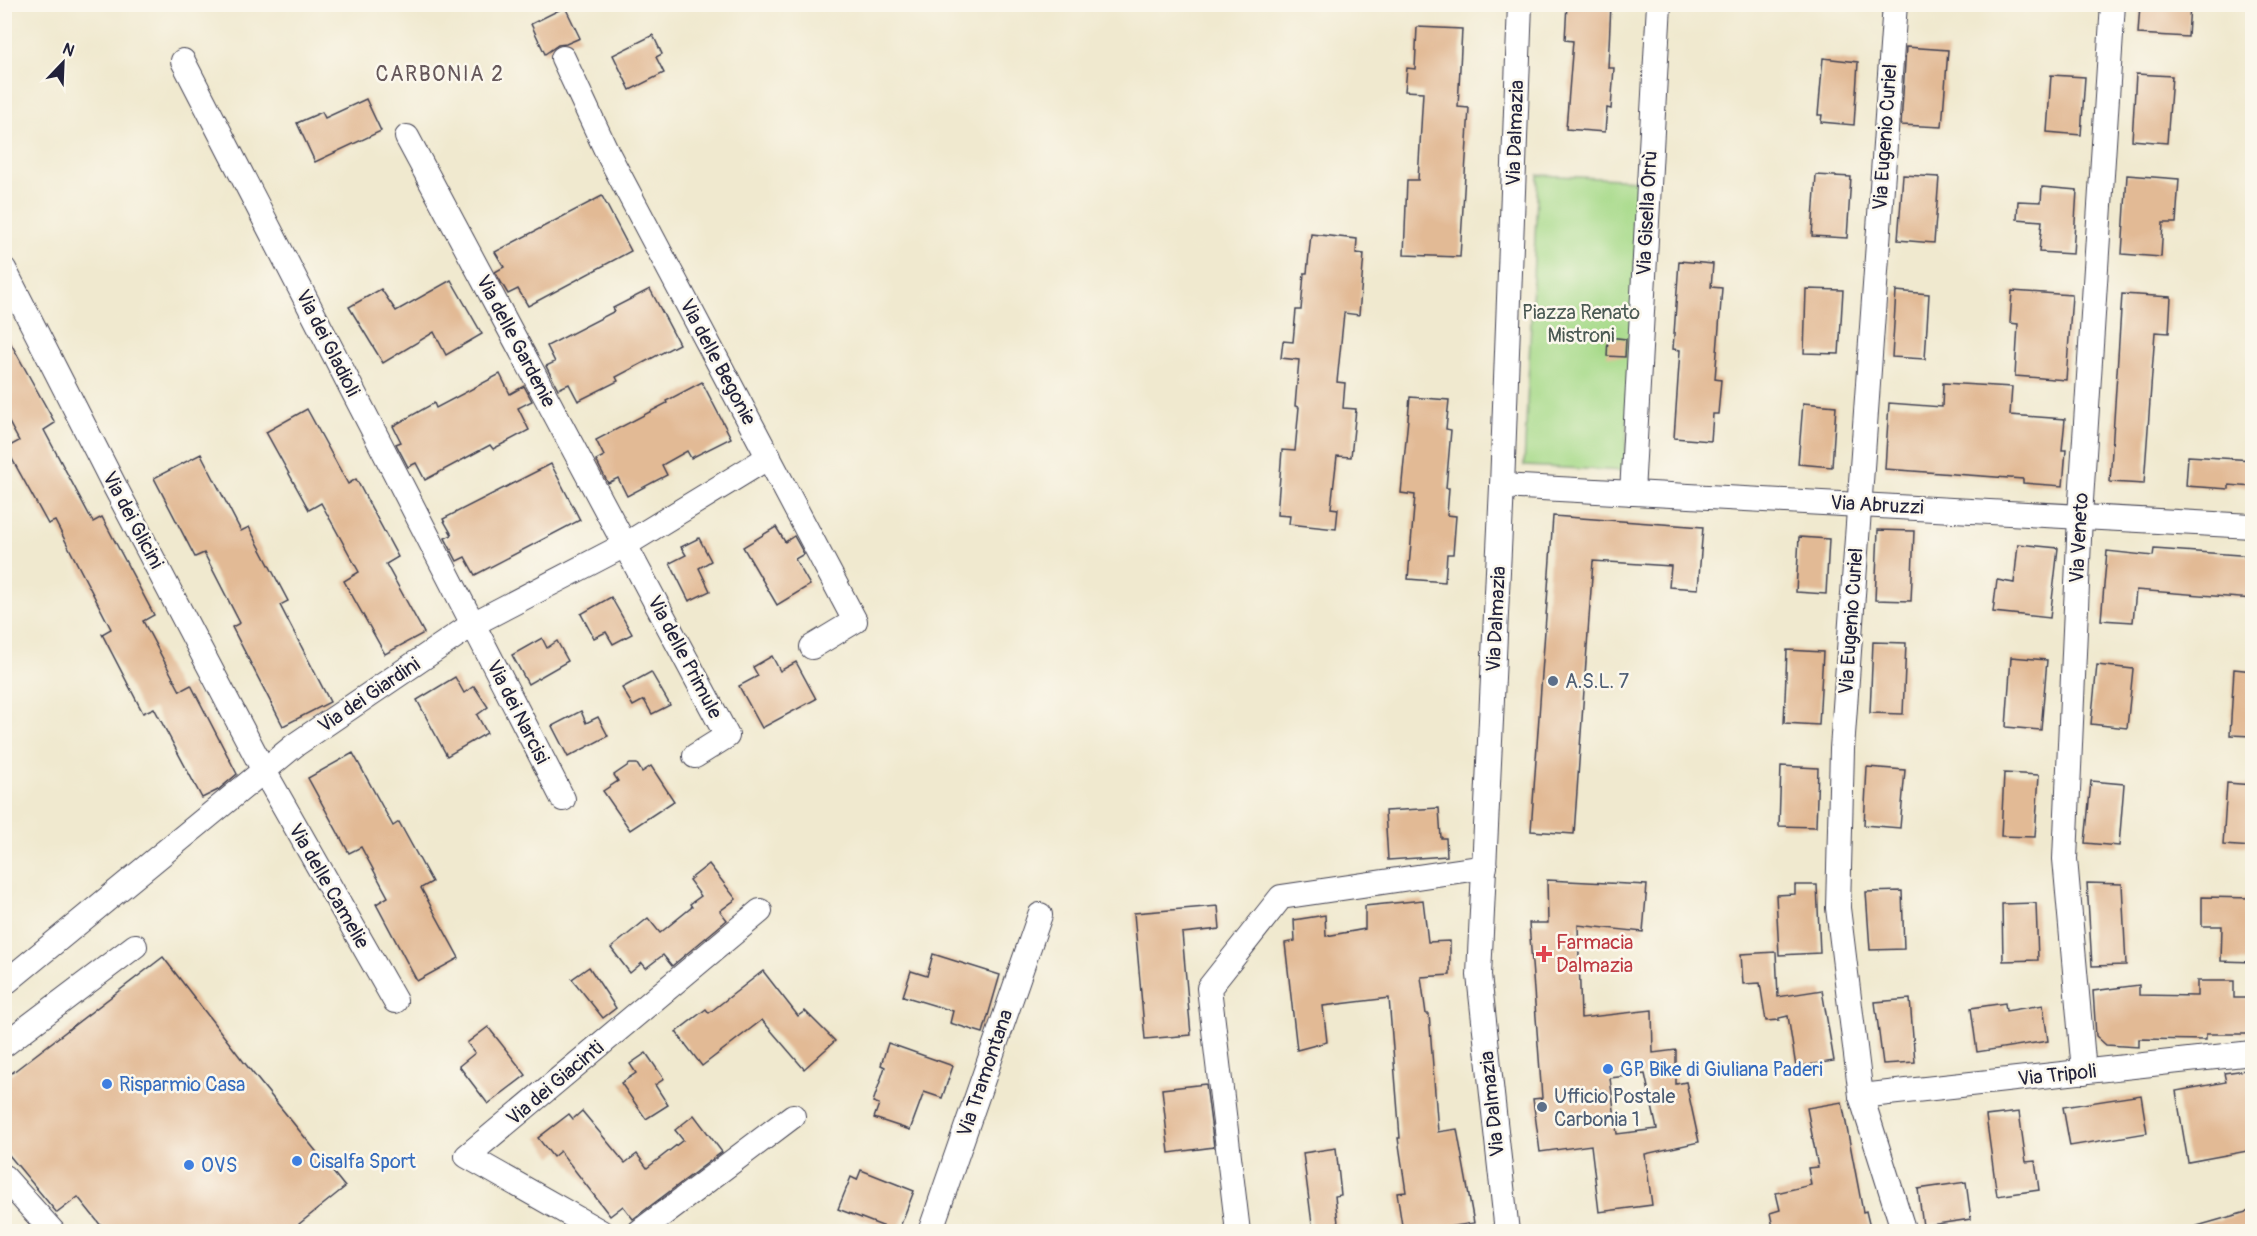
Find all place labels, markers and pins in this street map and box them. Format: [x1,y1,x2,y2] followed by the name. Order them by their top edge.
[1565,669,1629,694] place label: A.S.L. 7
[1546,674,1560,688] marker: A.S.L. 7
[1556,930,1633,978] place label: Farmacia Dalmazia
[1537,947,1551,961] marker: Farmacia Dalmazia
[1620,1057,1823,1082] place label: GP Bike di Giuliana Paderi
[1601,1062,1615,1076] marker: GP Bike di Giuliana Paderi
[119,1072,245,1097] place label: Risparmio Casa
[100,1077,114,1091] marker: Risparmio Casa
[1554,1084,1676,1132] place label: Ufficio Postale Carbonia 1
[1535,1100,1549,1114] marker: Ufficio Postale Carbonia 1
[309,1149,417,1174] place label: Cisalfa Sport
[201,1153,237,1178] place label: OVS
[290,1154,304,1168] marker: Cisalfa Sport
[182,1158,196,1172] marker: OVS

